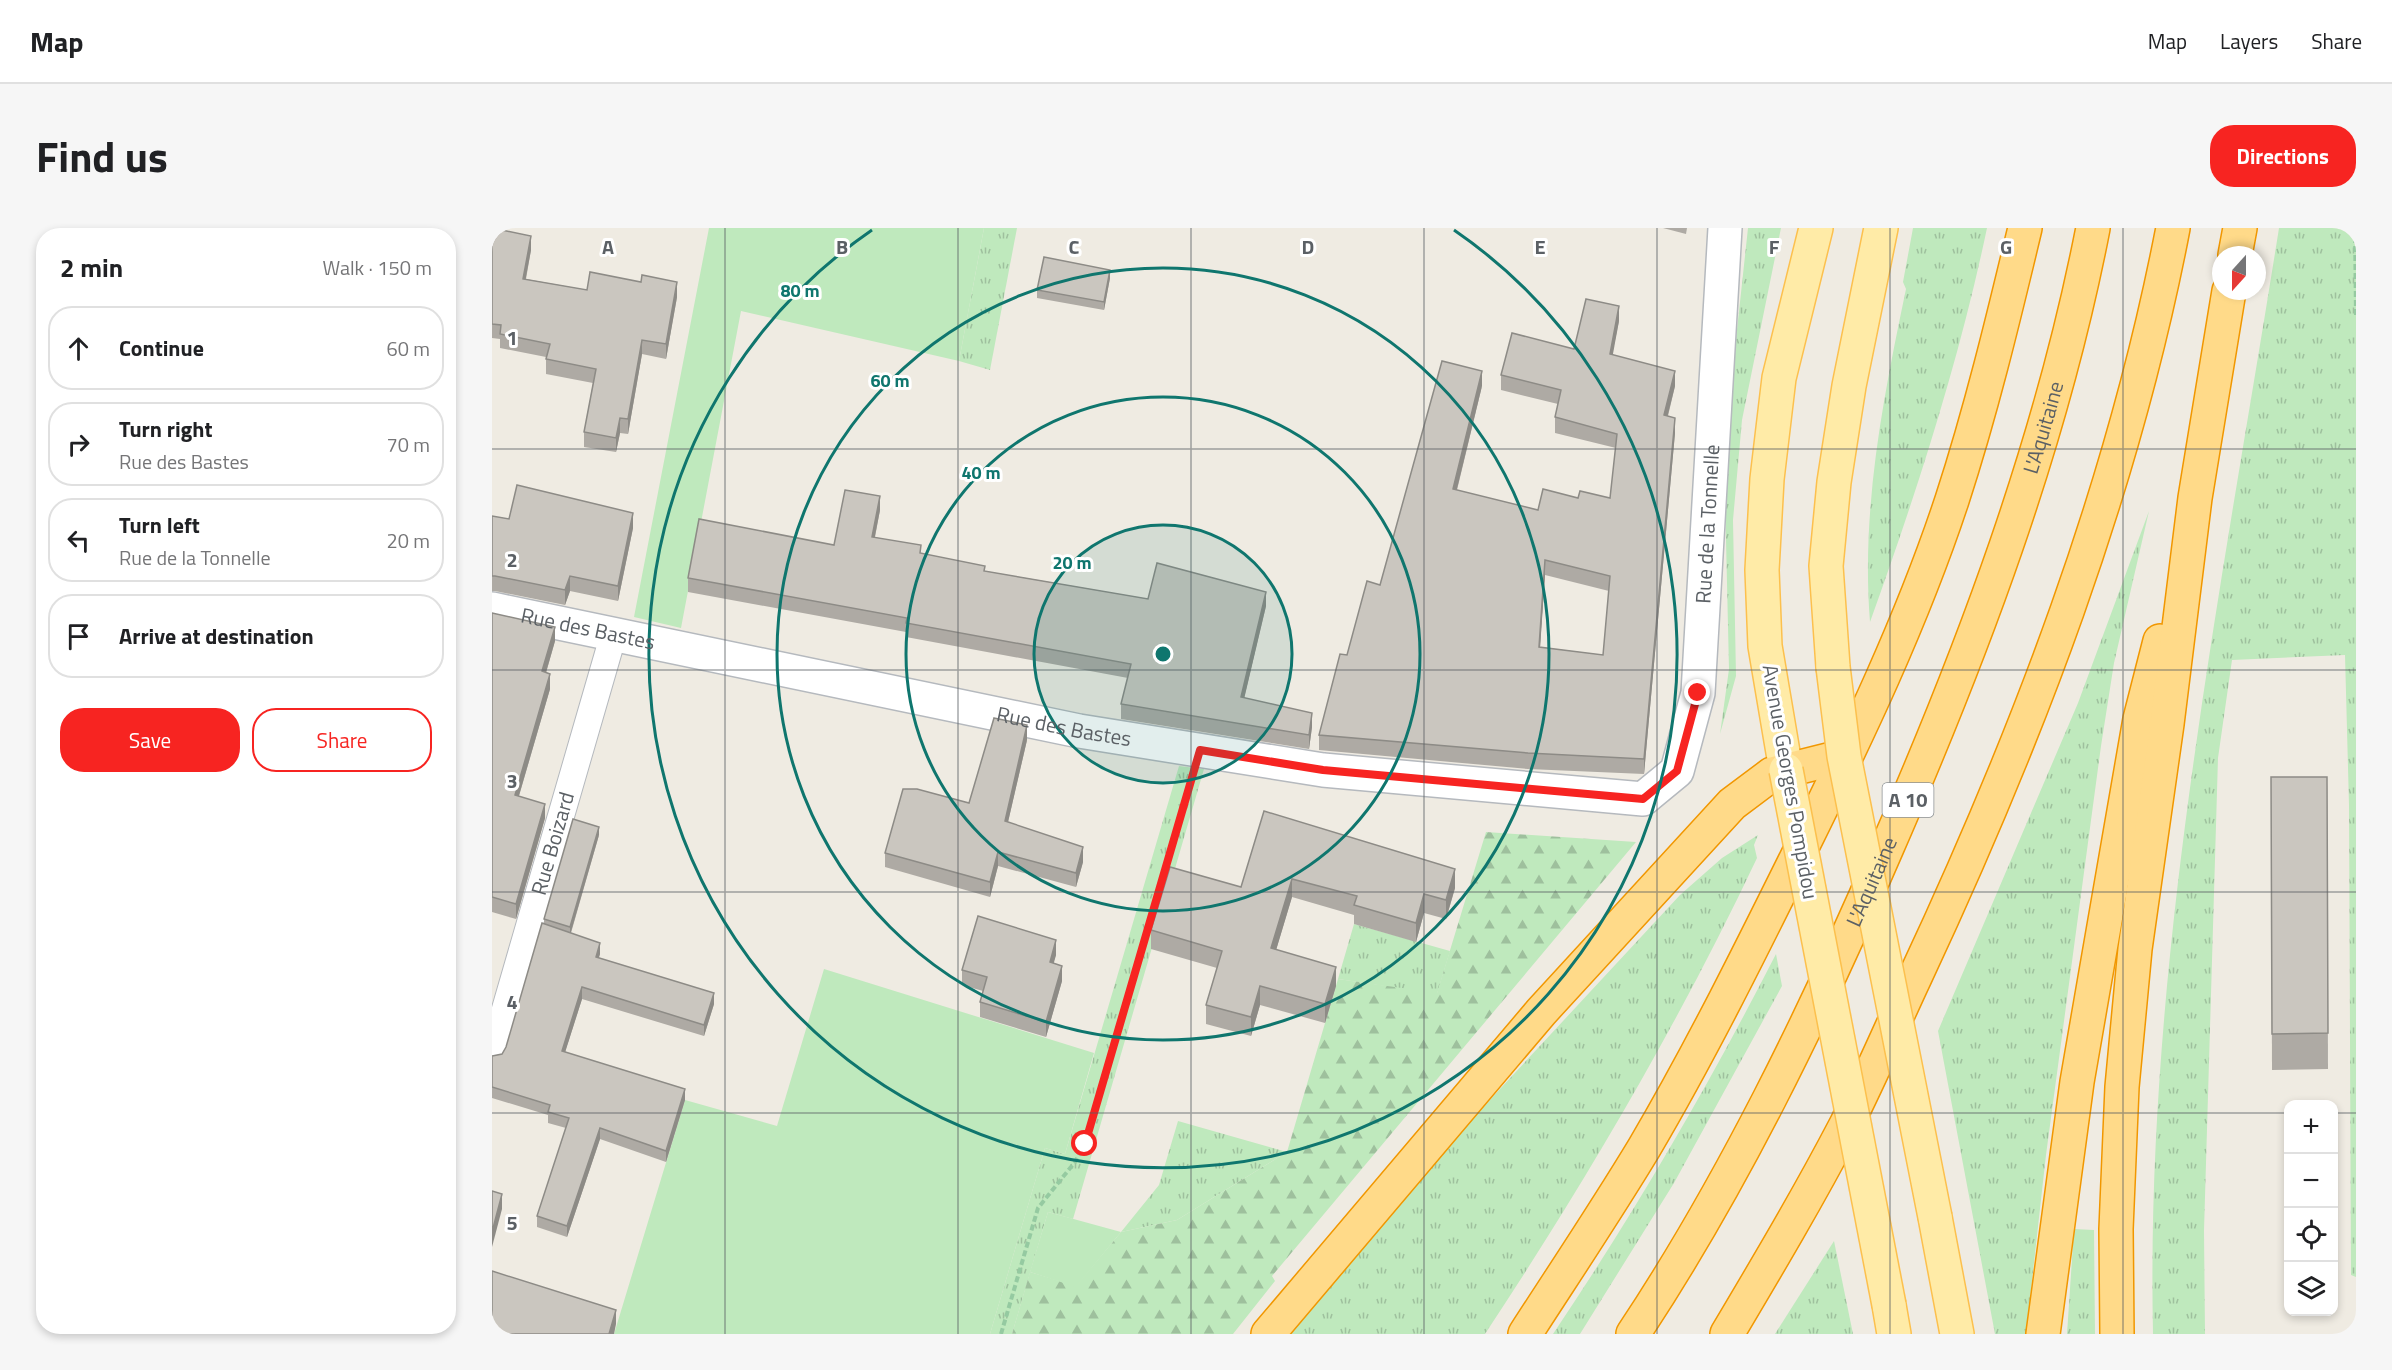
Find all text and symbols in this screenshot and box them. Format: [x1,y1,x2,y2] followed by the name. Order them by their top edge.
[30,20,84,63] text: Map
[2148,25,2187,57] text: Map
[2220,25,2278,57] text: Layers
[2311,25,2362,57] text: Share
[36,124,168,188] text: Find us
[2210,125,2356,187] button: Directions
[602,231,614,262] text: A
[836,231,848,262] text: B
[1069,231,1080,262] text: C
[1302,231,1314,262] text: D
[1534,231,1546,262] text: E
[1769,231,1780,262] text: F
[2000,231,2012,262] text: G
[2212,246,2266,300] north arrow
[60,248,123,287] text: 2 min
[323,252,432,283] text: Walk · 150 m
[780,277,820,304] text: 80 m
[506,322,518,353] text: 1
[119,331,204,365] text: Continue
[62,332,95,365] icon: ahead
[386,333,430,364] text: 60 m
[870,367,910,394] text: 60 m
[2014,377,2071,478] street label: L'Aquitaine
[119,412,213,446] text: Turn right
[62,428,95,461] icon: right
[386,429,430,460] text: 70 m
[1686,444,1727,604] street label: Rue de la Tonnelle
[119,446,249,477] text: Rue des Bastes
[961,459,1001,486] text: 40 m
[119,508,200,542] text: Turn left
[62,524,95,557] icon: left
[386,525,430,556] text: 20 m
[119,542,271,573] text: Rue de la Tonnelle
[506,544,518,575] text: 2
[1052,549,1092,576] text: 20 m
[518,598,658,658] street label: Rue des Bastes
[119,619,314,653] text: Arrive at destination
[62,620,95,653] icon: arrive
[1153,644,1173,664] centre of rings
[1755,662,1827,902] street label: Avenue Georges Pompidou
[1684,679,1710,705] route end
[994,697,1134,754] street label: Rue des Bastes
[60,708,240,772] button: Save
[252,708,432,772] button: Share
[506,765,518,796] text: 3
[1882,783,1934,817] road number: A 10
[522,788,582,899] street label: Rue Boizard
[1837,831,1905,932] street label: L'Aquitaine
[506,986,518,1017] text: 4
[2284,1100,2338,1316] map controls
[2284,1100,2338,1154] button: +
[1071,1130,1097,1156] route start
[2284,1154,2338,1208] button: −
[506,1207,518,1238] text: 5
[2284,1208,2338,1262] button: locate
[2284,1262,2338,1316] button: layers

